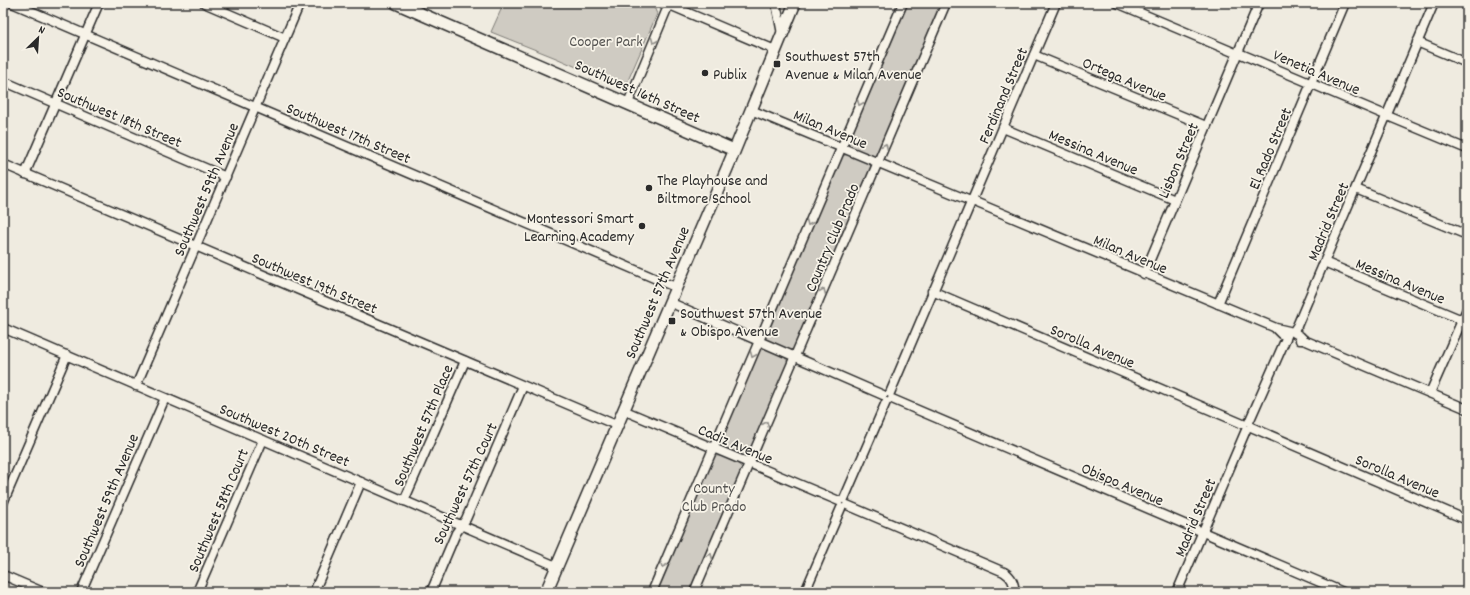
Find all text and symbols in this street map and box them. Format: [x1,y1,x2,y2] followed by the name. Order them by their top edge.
[18,18,58,58] north arrow
[36,22,48,39] text: N
[569,31,643,54] park label: Cooper Park
[651,36,659,44] one-way arrow
[974,44,1035,148] street label: Ferdinand Street
[1269,45,1363,102] street label: Venetia Avenue
[785,46,922,87] place label: Southwest 57th Avenue & Milan Avenue
[1078,52,1170,108] street label: Ortega Avenue
[571,54,703,130] street label: Southwest 16th Street
[772,59,782,69] marker: Southwest 57th Avenue & Milan Avenue
[713,64,747,87] place label: Publix
[700,68,710,78] marker: Publix
[53,82,185,155] street label: Southwest 18th Street
[282,98,414,171] street label: Southwest 17th Street
[857,99,865,107] one-way arrow
[789,104,871,156] street label: Milan Avenue
[1244,104,1299,194] street label: El Rado Street
[169,119,246,260] street label: Southwest 59th Avenue
[1153,119,1206,202] street label: Lisbon Street
[1045,124,1141,182] street label: Messina Avenue
[880,142,888,149] one-way arrow
[657,170,768,211] place label: The Playhouse and Biltmore School
[1302,179,1356,265] street label: Madrid Street
[800,180,867,296] street label: Country Club Prado
[644,183,654,193] marker: The Playhouse and Biltmore School
[524,208,635,249] place label: Montessori Smart Learning Academy
[806,218,814,226] one-way arrow
[637,221,647,231] marker: Montessori Smart Learning Academy
[620,223,697,363] street label: Southwest 57th Avenue
[1089,229,1171,281] street label: Milan Avenue
[248,247,381,321] street label: Southwest 19th Street
[1352,253,1448,311] street label: Messina Avenue
[818,288,826,296] one-way arrow
[680,303,822,344] place label: Southwest 57th Avenue & Obispo Avenue
[667,316,677,326] marker: Southwest 57th Avenue & Obispo Avenue
[1046,319,1138,375] street label: Sorolla Avenue
[749,352,757,359] one-way arrow
[388,361,460,491] street label: Southwest 57th Place
[215,398,353,474] street label: Southwest 20th Street
[428,419,505,549] street label: Southwest 57th Court
[694,419,776,471] street label: Cadiz Avenue
[762,420,770,427] one-way arrow
[69,430,146,571] street label: Southwest 59th Avenue
[183,445,256,576] street label: Southwest 58th Court
[1351,449,1443,505] street label: Sorolla Avenue
[1077,458,1167,513] street label: Obispo Avenue
[1169,475,1223,561] street label: Madrid Street
[682,478,746,519] park label: County Club Prado
[705,553,713,560] one-way arrow
[660,561,668,568] one-way arrow

